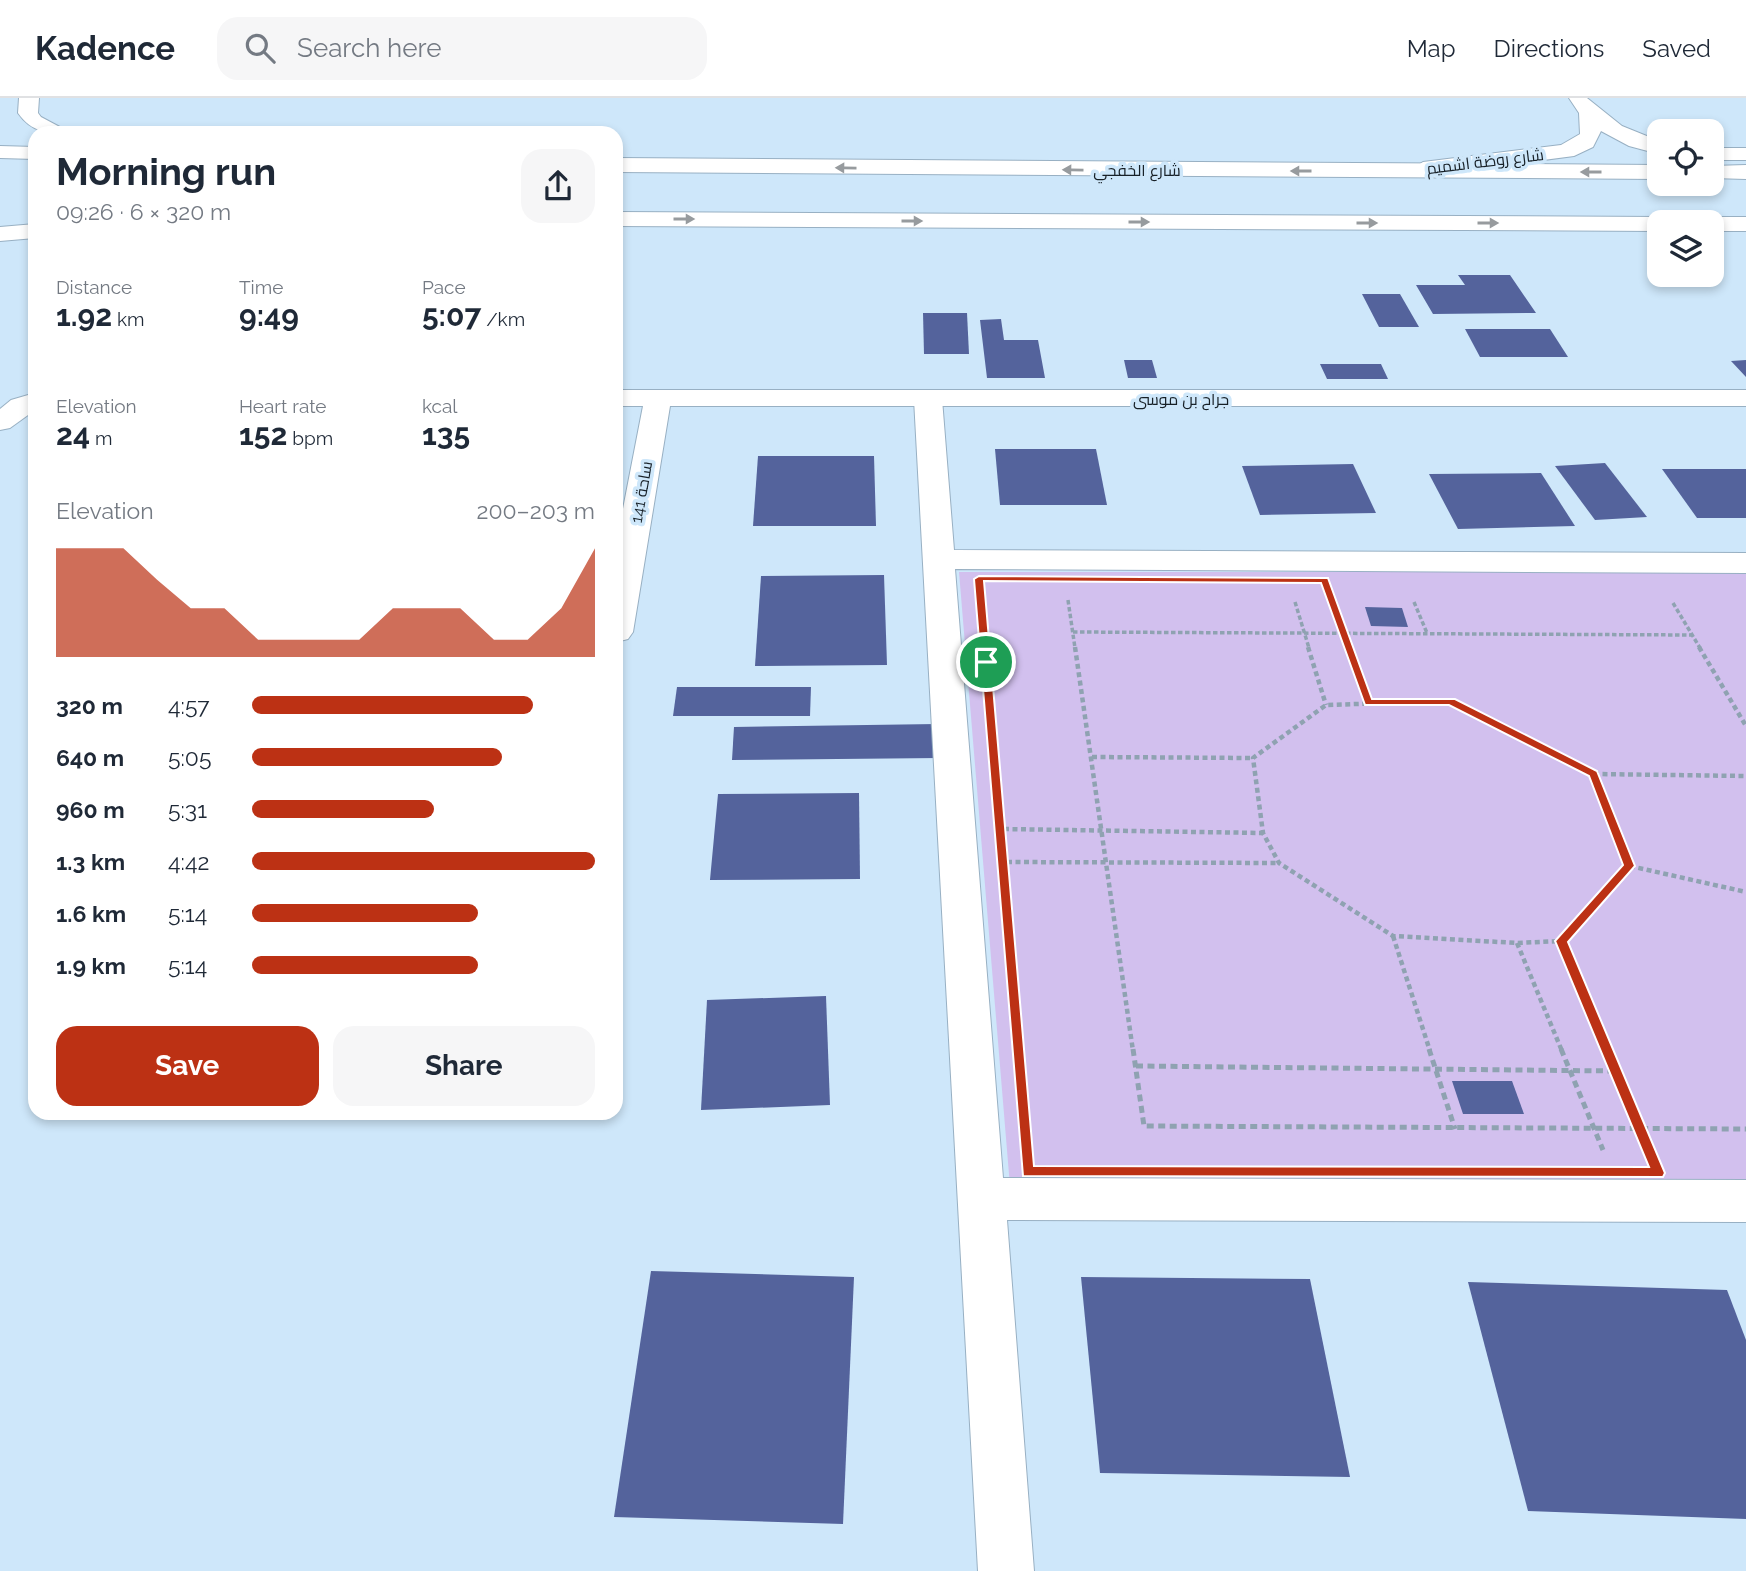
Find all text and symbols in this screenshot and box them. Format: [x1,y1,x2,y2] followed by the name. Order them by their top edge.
[217,17,707,80] search box
[35,29,175,68] text: Kadence
[241,29,279,67] icon: search
[297,33,441,63] text: Search here
[1407,34,1456,63] text: Map
[1494,34,1604,63] text: Directions
[1642,34,1711,63] text: Saved
[1647,119,1724,287] map controls
[1647,119,1724,196] button: locate
[1425,145,1545,180] street label: شارع روضة اشميم
[56,149,276,194] text: Morning run
[521,149,595,223] button: share
[1093,161,1181,184] street label: شارع الخفجي
[834,162,856,174] one-way arrow
[1062,164,1084,176] one-way arrow
[1289,165,1311,177] one-way arrow
[1580,166,1602,178] one-way arrow
[56,198,231,225] text: 09:26 · 6 × 320 m
[1647,210,1724,287] button: layers
[673,213,695,225] one-way arrow
[901,215,923,227] one-way arrow
[1128,216,1150,228] one-way arrow
[1356,217,1378,229] one-way arrow
[1478,217,1500,229] one-way arrow
[56,276,132,298] text: Distance
[239,276,283,298] text: Time
[422,276,466,298] text: Pace
[56,298,112,333] text: 1.92
[239,298,299,333] text: 9:49
[422,298,481,333] text: 5:07
[112,308,145,330] text: km
[481,308,525,330] text: /km
[1133,390,1229,411] street label: جراح بن موسى
[56,395,137,417] text: Elevation
[239,395,327,417] text: Heart rate
[422,395,458,417] text: kcal
[56,417,90,452] text: 24
[239,417,287,452] text: 152
[422,417,470,452] text: 135
[90,427,112,449] text: m
[287,427,333,449] text: bpm
[627,460,656,525] street label: ساحة 141
[56,497,154,524] text: Elevation
[476,497,595,524] text: 200–203 m
[956,632,1016,692] pin
[967,643,1005,681] icon: arrive
[56,692,123,719] text: 320 m
[168,692,210,719] text: 4:57
[56,744,124,771] text: 640 m
[168,744,211,771] text: 5:05
[56,796,125,823] text: 960 m
[168,796,207,823] text: 5:31
[56,848,125,875] text: 1.3 km
[168,848,209,875] text: 4:42
[56,900,126,927] text: 1.6 km
[168,900,207,927] text: 5:14
[56,952,126,979] text: 1.9 km
[168,952,207,979] text: 5:14
[56,1026,319,1106] button: Save
[333,1026,595,1106] button: Share

